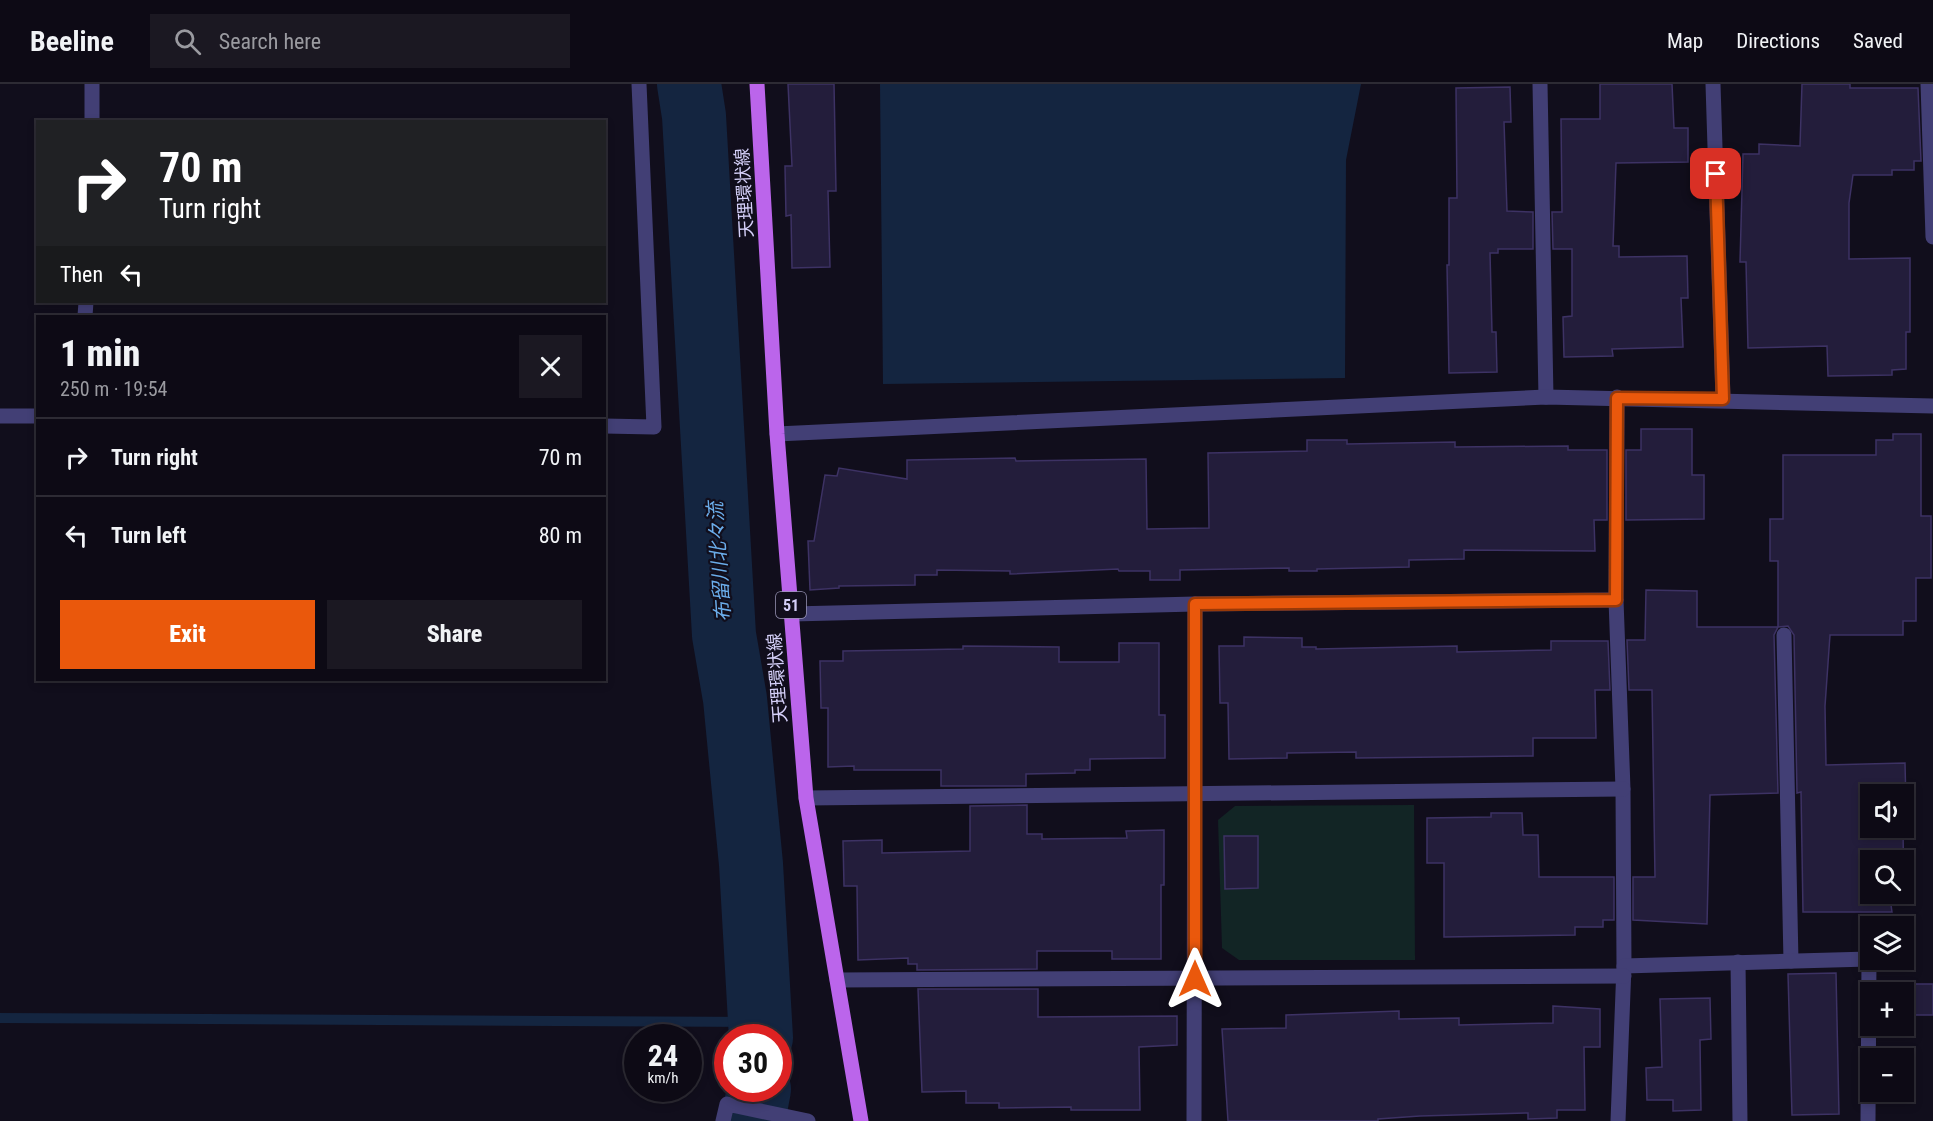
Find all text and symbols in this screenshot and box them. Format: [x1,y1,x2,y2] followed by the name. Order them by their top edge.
[150,14,570,68] search box
[30,25,114,58] text: Beeline
[171,25,204,58] icon: search
[219,29,321,54] text: Search here
[1667,29,1703,53] text: Map
[1736,29,1820,53] text: Directions
[1853,29,1903,53] text: Saved
[159,143,242,192] text: 70 m
[60,144,138,222] icon: right
[731,148,757,238] street label: 天理環状線
[1690,148,1741,199] pin
[1699,157,1732,190] icon: arrive
[159,193,261,225] text: Turn right
[115,258,148,291] icon: left
[60,262,103,287] text: Then
[60,333,140,375] text: 1 min
[519,335,582,398] button: close
[60,377,167,401] text: 250 m · 19:54
[60,441,93,474] icon: right
[111,445,198,470] text: Turn right
[539,445,582,470] text: 70 m
[703,498,735,623] water label: 布留川北々流
[60,519,93,552] icon: left
[111,523,186,548] text: Turn left
[539,523,582,548] text: 80 m
[776,592,806,618] road number: 51
[60,600,315,669] button: Exit
[327,600,582,669] button: Share
[763,632,791,724] street label: 天理環状線
[1860,784,1914,1102] map controls
[1860,784,1914,838] button: sound
[1860,850,1914,904] button: search
[1860,916,1914,970] button: layers
[1163,947,1227,1011] position arrow
[1860,982,1914,1036] button: +
[714,1024,792,1102] speed limit sign: 30
[648,1038,678,1073] text: 24
[1860,1048,1914,1102] button: −
[648,1069,678,1087] text: km/h

